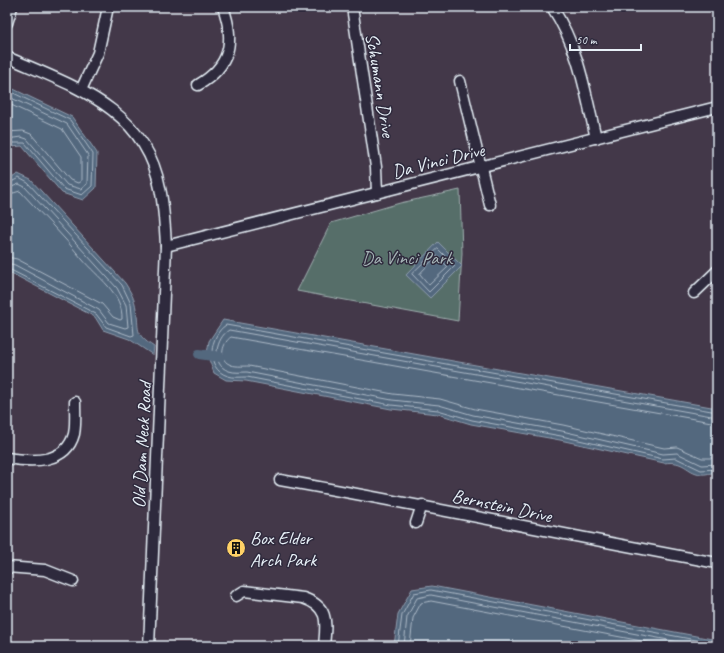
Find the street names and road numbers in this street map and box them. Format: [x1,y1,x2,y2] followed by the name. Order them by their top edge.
[360,31,400,141] street label: Schumann Drive
[390,137,489,184] street label: Da Vinci Drive
[127,379,157,509] street label: Old Dam Neck Road
[450,484,556,529] street label: Bernstein Drive

